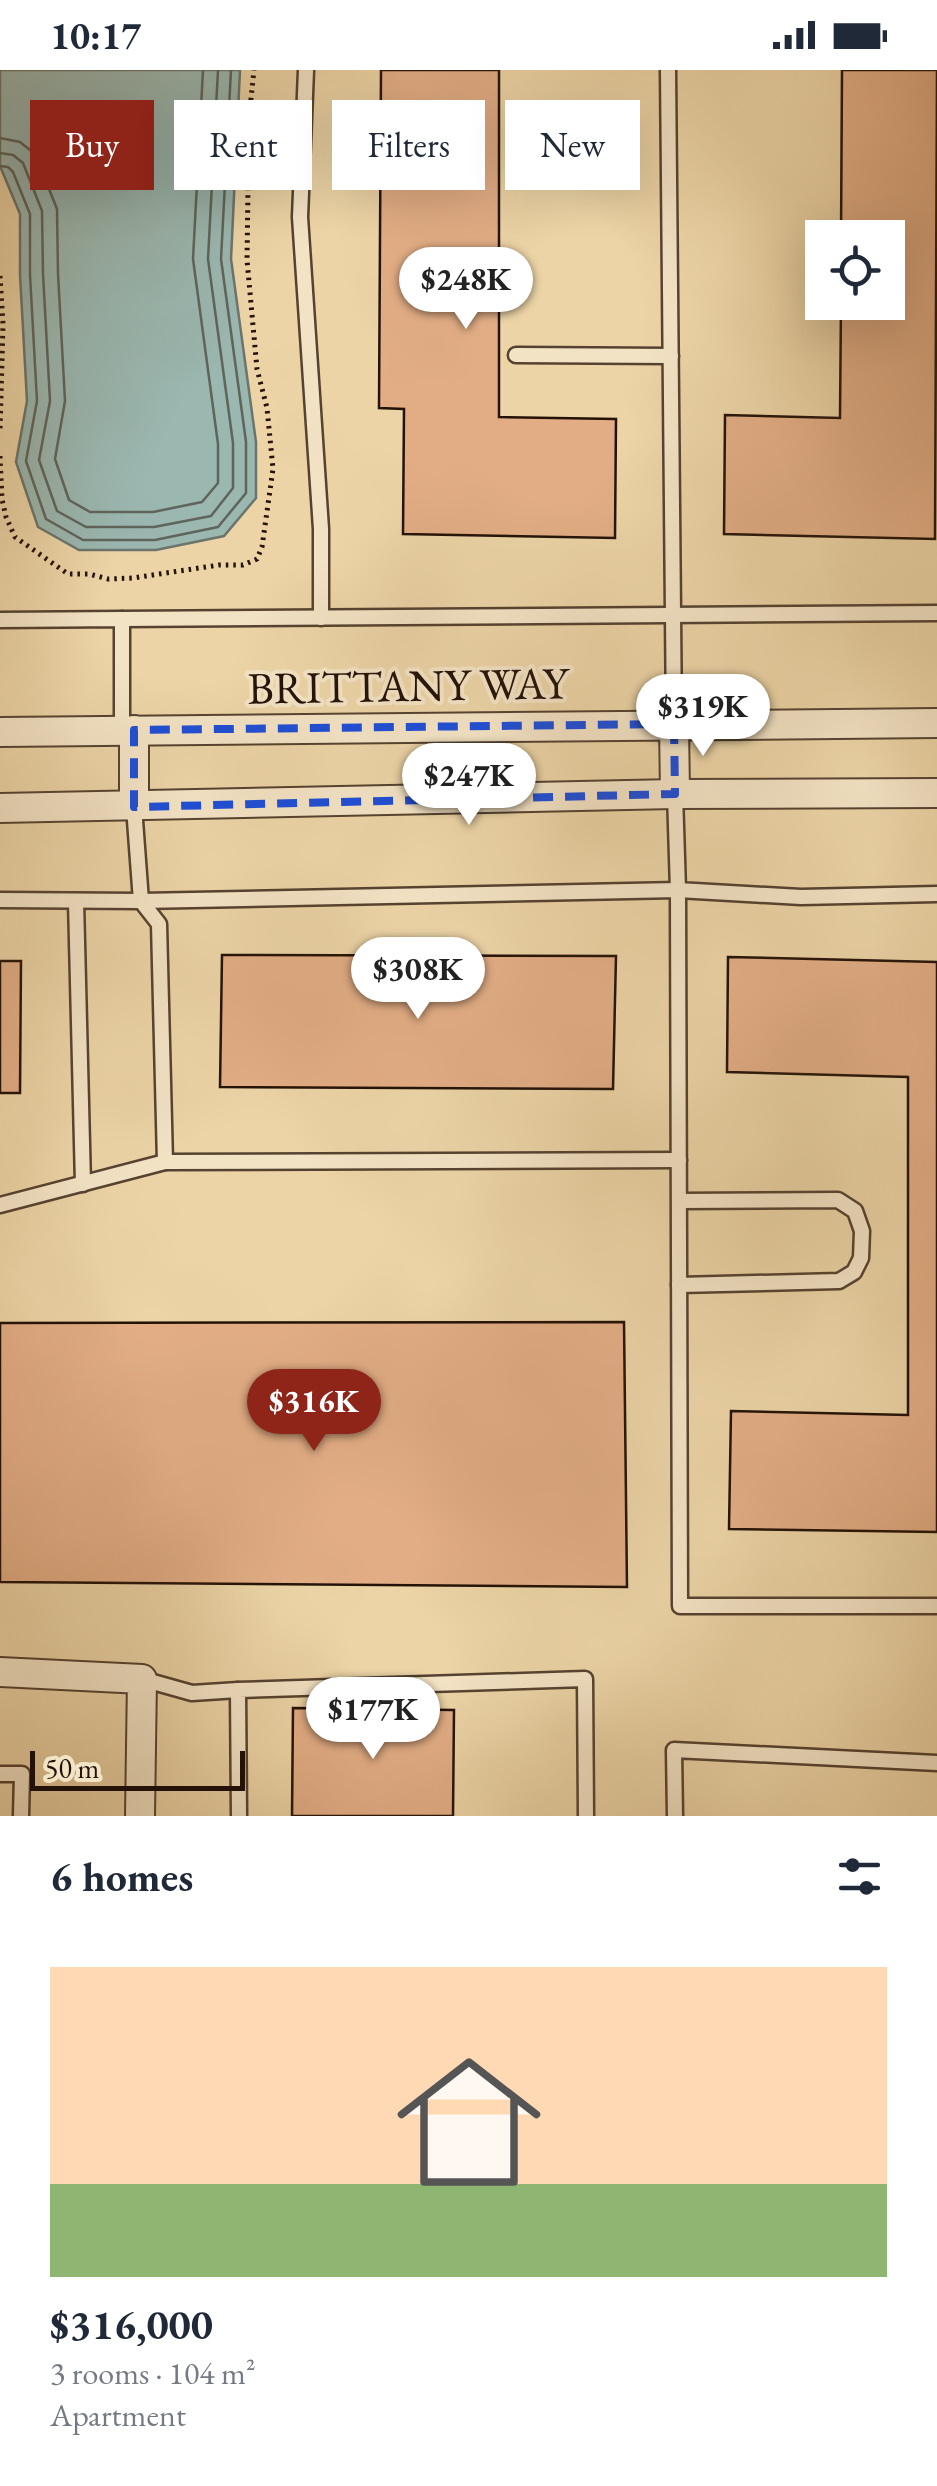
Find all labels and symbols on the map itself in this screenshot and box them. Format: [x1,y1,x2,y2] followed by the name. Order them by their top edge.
[396,247,536,332] pin: $248K
[247,653,571,717] street label: BRITTANY WAY
[633,674,773,759] pin: $319K
[399,743,539,828] pin: $247K
[348,937,488,1022] pin: $308K
[244,1369,384,1454] pin: $316K
[303,1677,443,1762] pin: $177K
[30,1746,245,1790] scale bar

